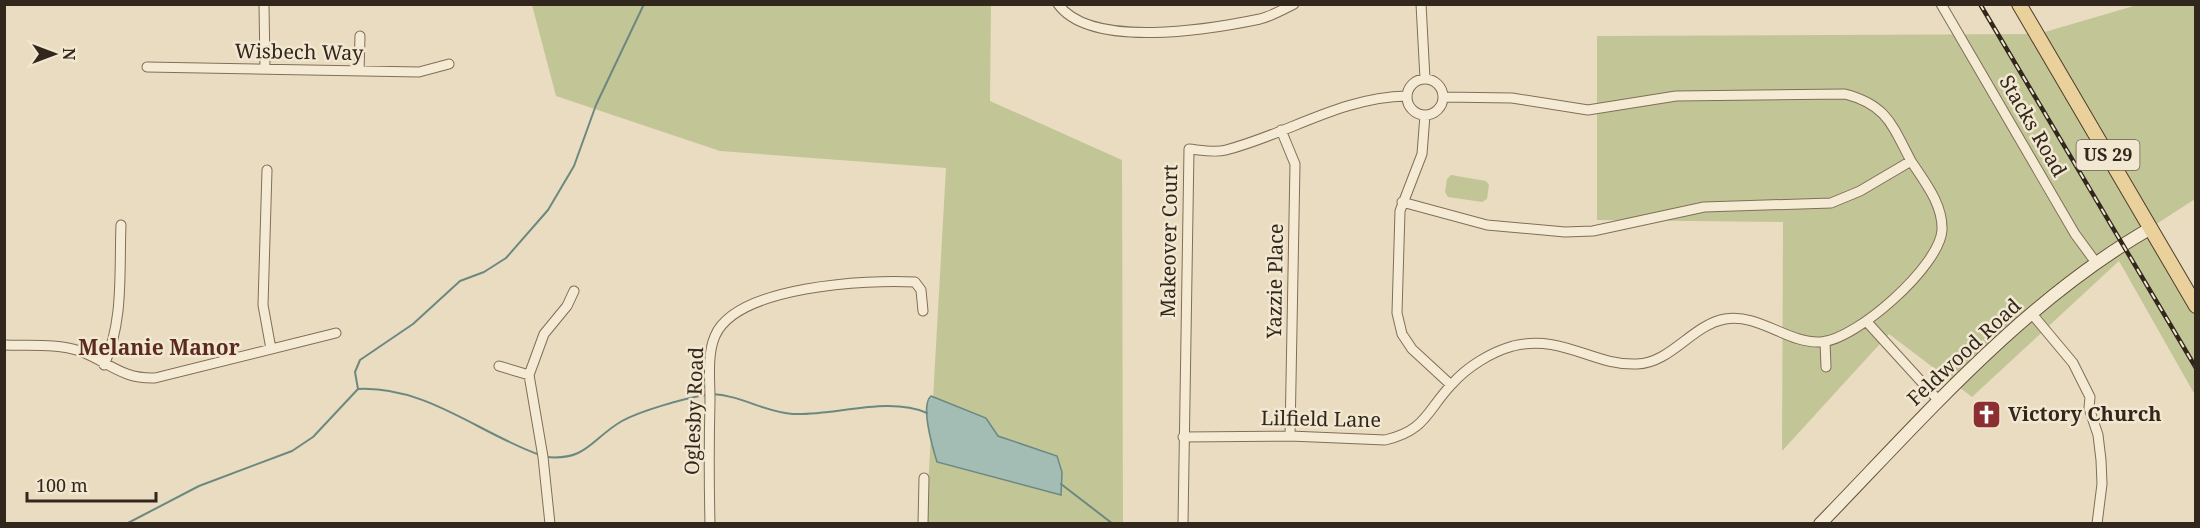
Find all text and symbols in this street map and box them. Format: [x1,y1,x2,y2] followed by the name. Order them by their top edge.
[24,24,84,84] north arrow
[234,37,364,66] street label: Wisbech Way
[58,48,80,61] text: N
[1993,70,2073,181] street label: Stacks Road
[2076,140,2140,170] road number: US 29
[1154,164,1183,318] street label: Makeover Court
[1260,223,1289,340] street label: Yazzie Place
[1901,292,2026,411] street label: Feldwood Road
[78,333,240,361] district label: Melanie Manor
[678,346,709,475] street label: Oglesby Road
[1971,398,2003,430] church icon: Victory Church
[2008,400,2162,427] place label: Victory Church
[1261,404,1381,433] street label: Lilfield Lane
[27,465,156,503] scale bar
[36,473,88,497] text: 100 m

